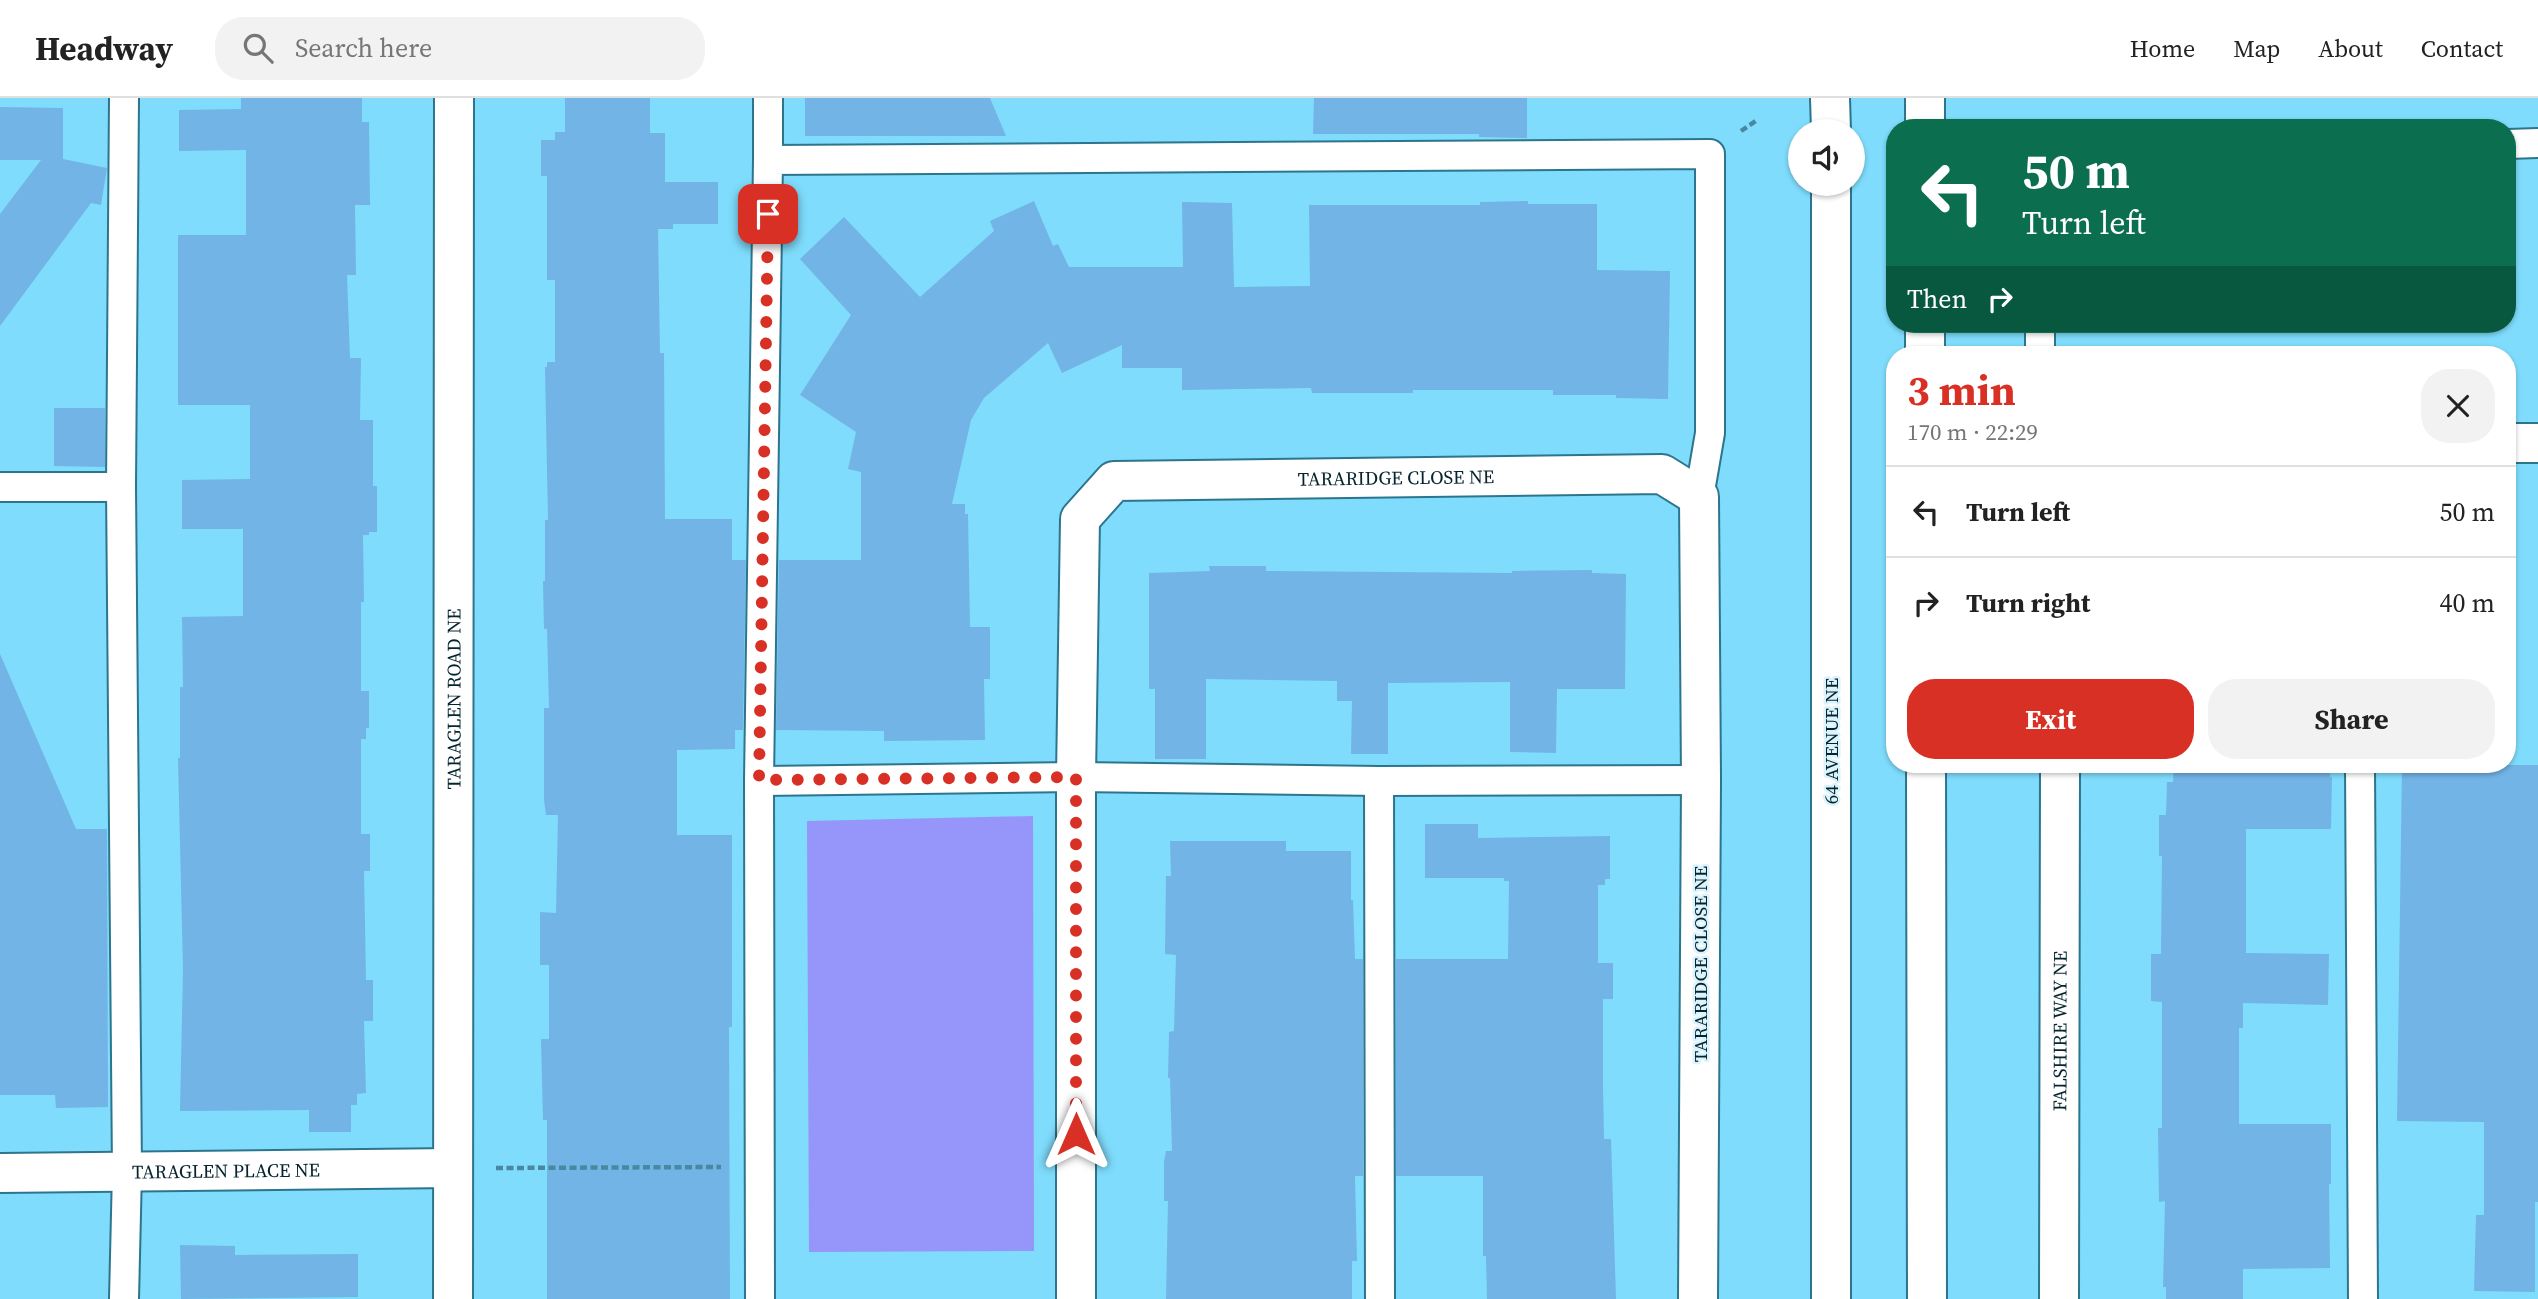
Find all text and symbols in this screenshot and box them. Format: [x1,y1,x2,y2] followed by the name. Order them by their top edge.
[215,17,705,80] search box
[35,26,173,71] text: Headway
[239,29,277,67] icon: search
[295,30,432,66] text: Search here
[2130,32,2195,65] text: Home
[2233,32,2280,65] text: Map
[2318,32,2383,65] text: About
[2421,32,2503,65] text: Contact
[1788,119,1865,196] map controls
[1788,119,1865,196] button: sound
[2022,137,2130,204] text: 50 m
[1907,147,1998,238] icon: left
[738,184,798,244] pin
[749,195,787,233] icon: arrive
[2022,201,2146,245] text: Turn left
[1981,280,2019,318] icon: right
[1907,281,1967,317] text: Then
[1907,361,2016,419] text: 3 min
[2421,369,2495,443] button: close
[1907,416,2038,448] text: 170 m · 22:29
[1298,463,1494,492] street label: TARARIDGE CLOSE NE
[1907,493,1945,531] icon: left
[1966,494,2070,530] text: Turn left
[2440,494,2495,530] text: 50 m
[1907,584,1945,622] icon: right
[1966,585,2090,621] text: Turn right
[2440,585,2495,621] text: 40 m
[440,608,467,790] street label: TARAGLEN ROAD NE
[1818,678,1844,804] street label: 64 AVENUE NE
[1907,679,2194,759] button: Exit
[2208,679,2495,759] button: Share
[1687,866,1713,1062] street label: TARARIDGE CLOSE NE
[2046,951,2073,1111] street label: FALSHIRE WAY NE
[1039,1097,1113,1171] position arrow
[132,1156,320,1185] street label: TARAGLEN PLACE NE

